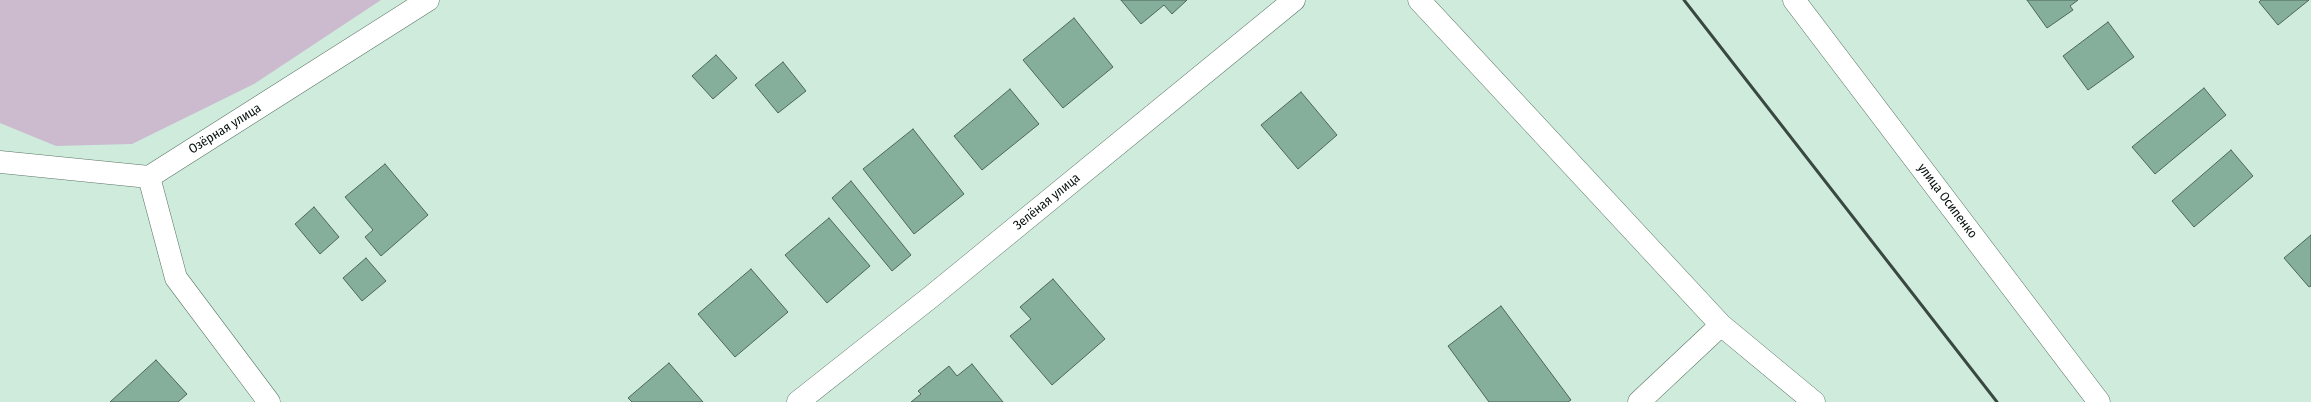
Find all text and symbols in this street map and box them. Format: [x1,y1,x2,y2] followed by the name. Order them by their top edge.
[186,101,264,157] street label: Озёрная улица
[1914,161,1980,241] street label: улица Осипенко
[1011,170,1083,234] street label: Зелёная улица

